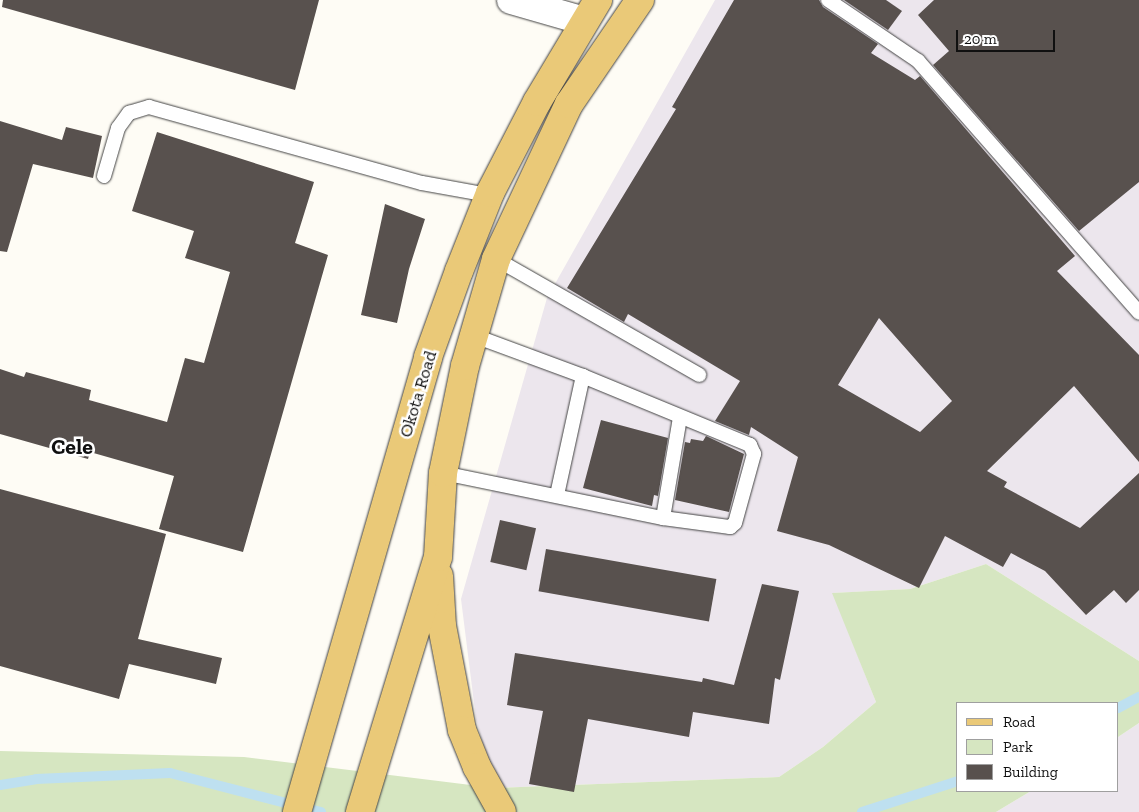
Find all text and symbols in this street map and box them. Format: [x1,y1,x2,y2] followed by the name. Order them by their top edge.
[959,20,1058,52] scale bar
[964,30,997,48] text: 20 m
[395,348,441,440] street label: Okota Road
[51,434,93,460] district label: Cele
[956,702,1119,792] legend
[1003,713,1035,731] text: Road
[1003,738,1033,756] text: Park
[1003,763,1058,781] text: Building

